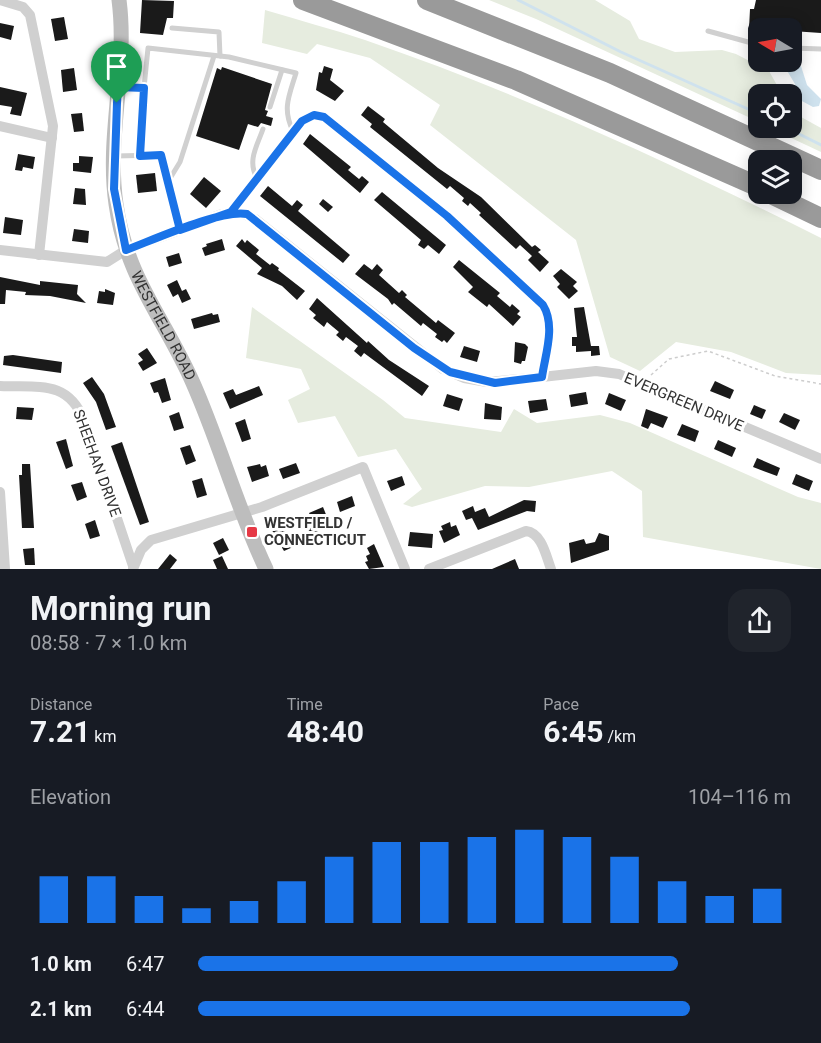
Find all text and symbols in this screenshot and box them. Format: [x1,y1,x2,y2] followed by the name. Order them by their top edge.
[748,18,802,72] north arrow
[748,18,802,204] map controls
[91,41,142,103] pin
[100,50,133,83] icon: arrive
[748,84,802,138] button: locate
[748,150,802,204] button: layers
[127,268,200,383] street label: WESTFIELD ROAD
[622,369,747,435] street label: EVERGREEN DRIVE
[69,407,125,520] street label: SHEEHAN DRIVE
[264,514,366,549] place label: WESTFIELD / CONNECTICUT
[245,525,259,539] marker: WESTFIELD / CONNECTICUT
[30,589,211,628] text: Morning run
[728,589,791,652] button: share
[30,631,187,655] text: 08:58 · 7 × 1.0 km
[30,695,92,714] text: Distance
[287,695,323,714] text: Time
[543,695,579,714] text: Pace
[30,714,90,749] text: 7.21
[287,714,364,749] text: 48:40
[543,714,603,749] text: 6:45
[90,727,116,746] text: km
[603,727,636,746] text: /km
[30,785,111,809] text: Elevation
[688,785,791,809] text: 104–116 m
[30,952,92,976] text: 1.0 km
[126,952,165,976] text: 6:47
[30,997,92,1021] text: 2.1 km
[126,997,165,1021] text: 6:44

